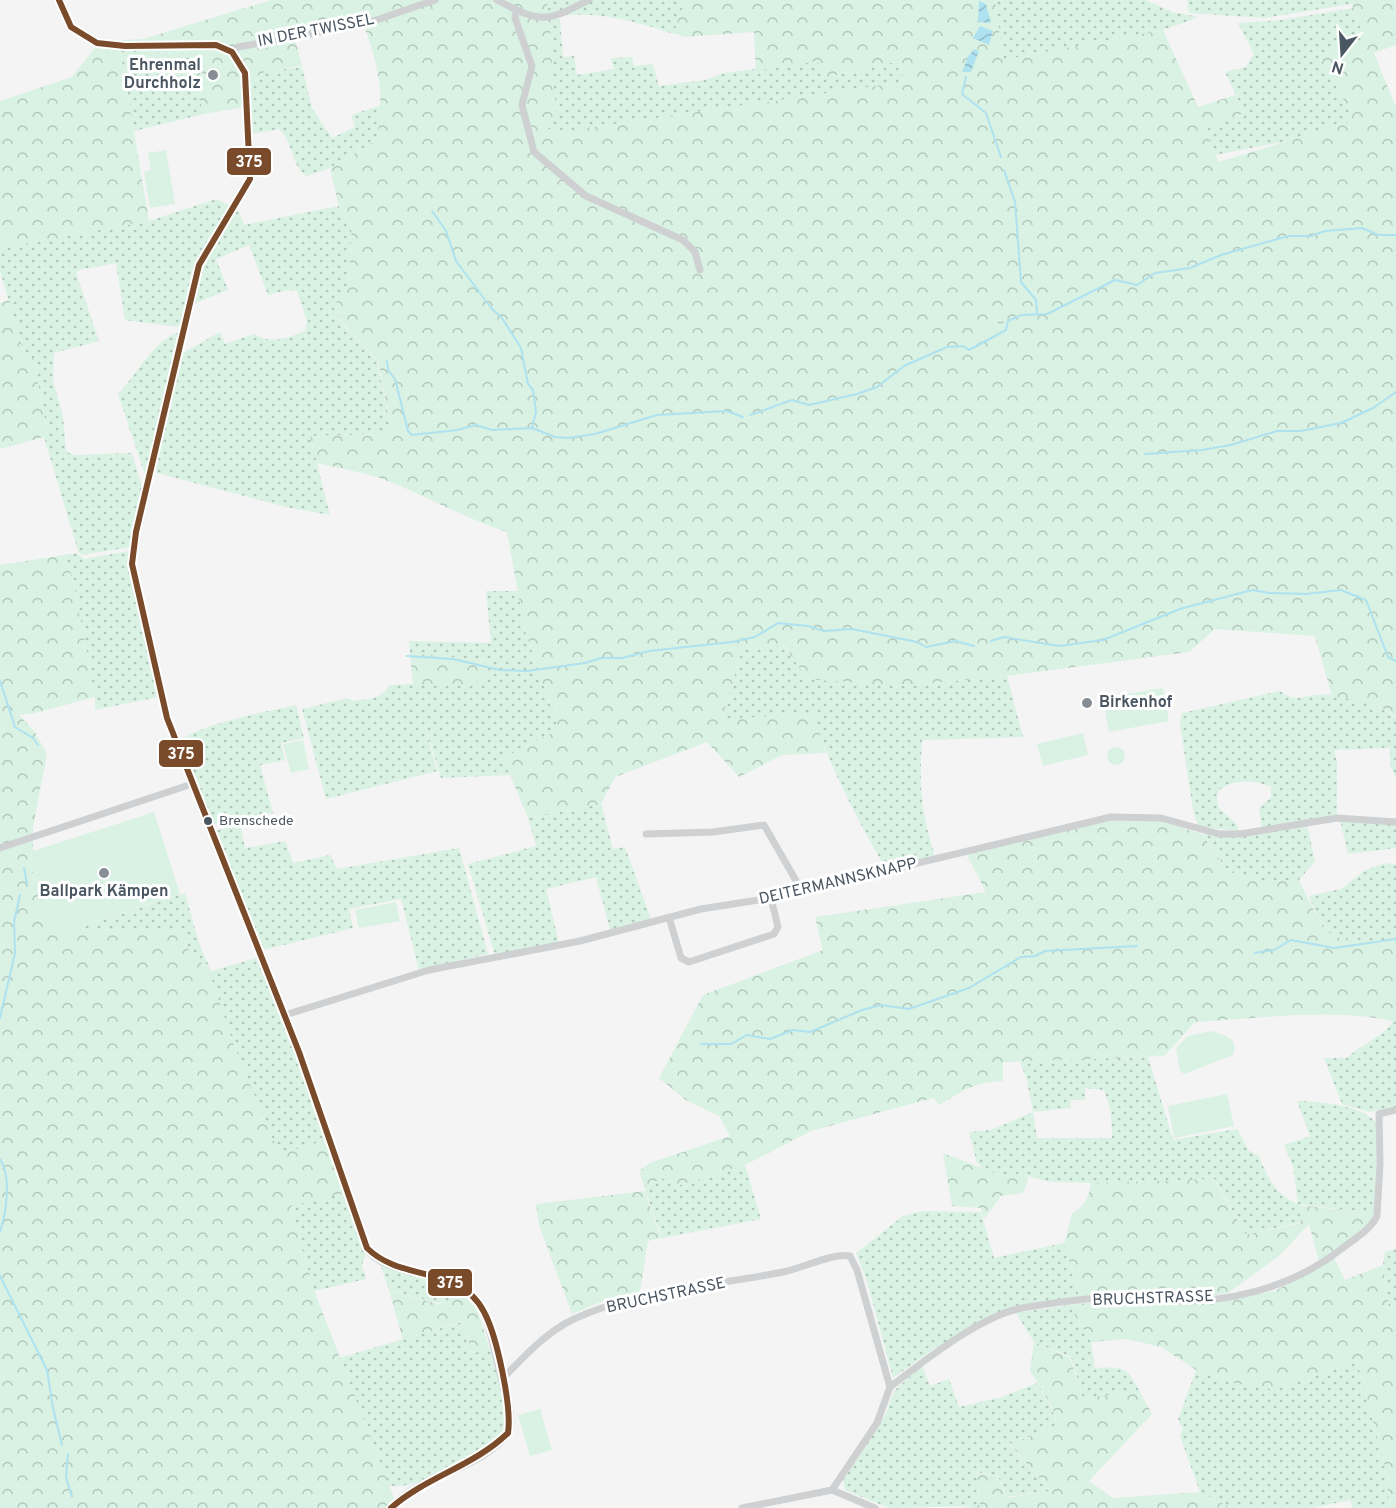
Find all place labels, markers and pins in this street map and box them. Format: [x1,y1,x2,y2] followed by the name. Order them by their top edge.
[124,56,201,94] place label: Ehrenmal Durchholz
[206,68,220,82] marker: Ehrenmal Durchholz
[1099,693,1173,713] place label: Birkenhof
[1080,696,1094,710] marker: Birkenhof
[219,813,294,830] place label: Brenschede
[202,815,214,827] marker: Brenschede
[97,866,111,880] marker: Ballpark Kämpen
[39,882,169,902] place label: Ballpark Kämpen

